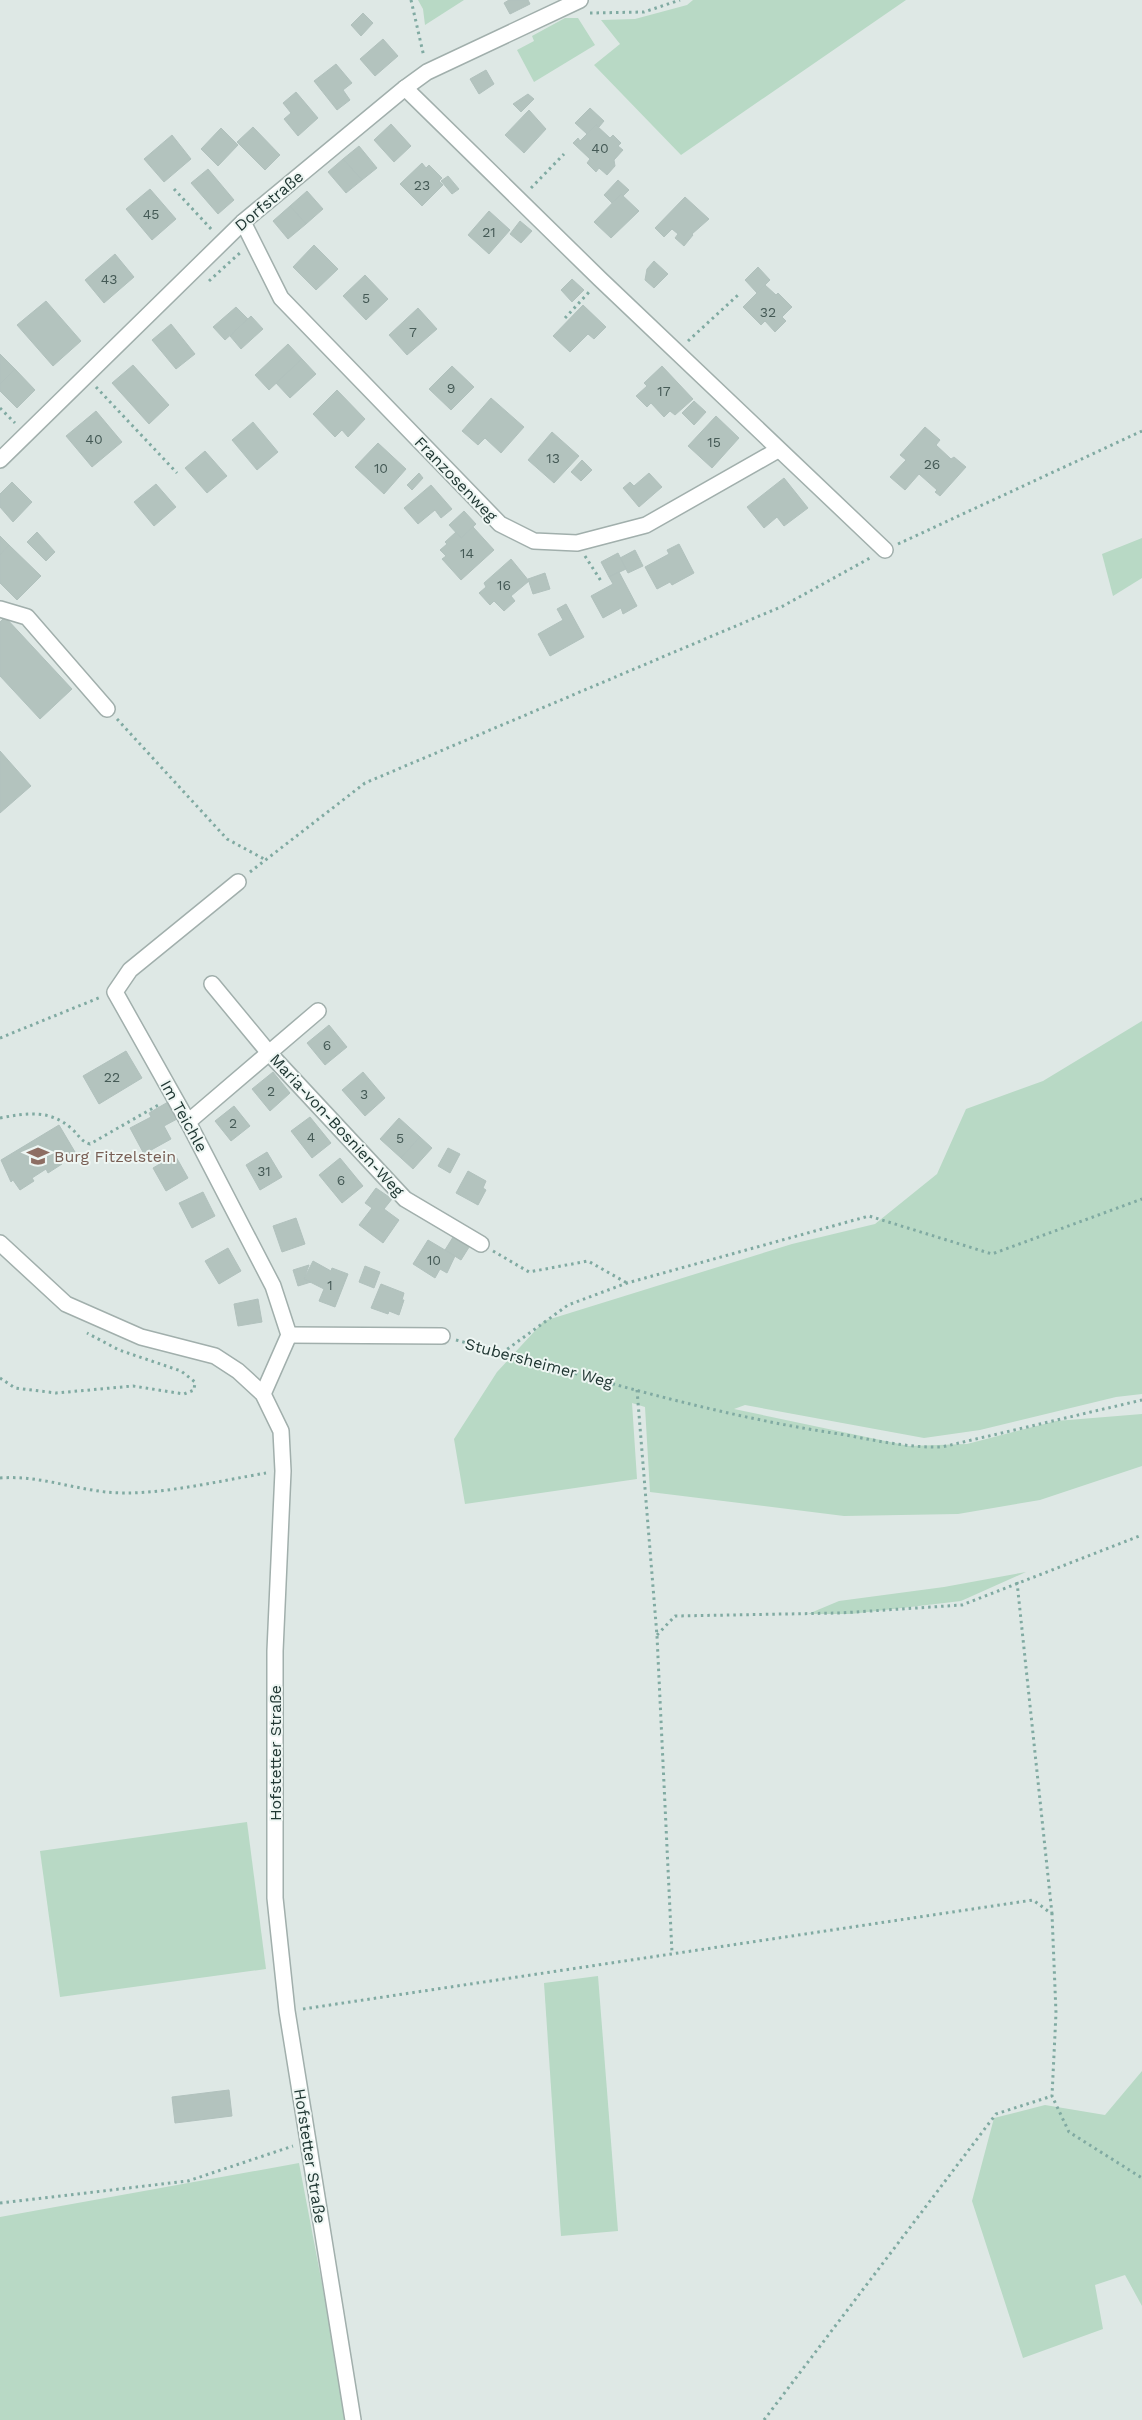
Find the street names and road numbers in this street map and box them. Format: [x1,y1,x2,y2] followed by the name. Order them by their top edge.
[231,167,307,235] street label: Dorfstraße
[411,433,502,526] street label: Franzosenweg
[266,1050,408,1201] street label: Maria-von-Bosnien-Weg
[156,1077,212,1155] street label: Im Teichle
[463,1334,616,1392] street label: Stubersheimer Weg
[266,1685,285,1821] street label: Hofstetter Straße
[290,2087,330,2225] street label: Hofstetter Straße

